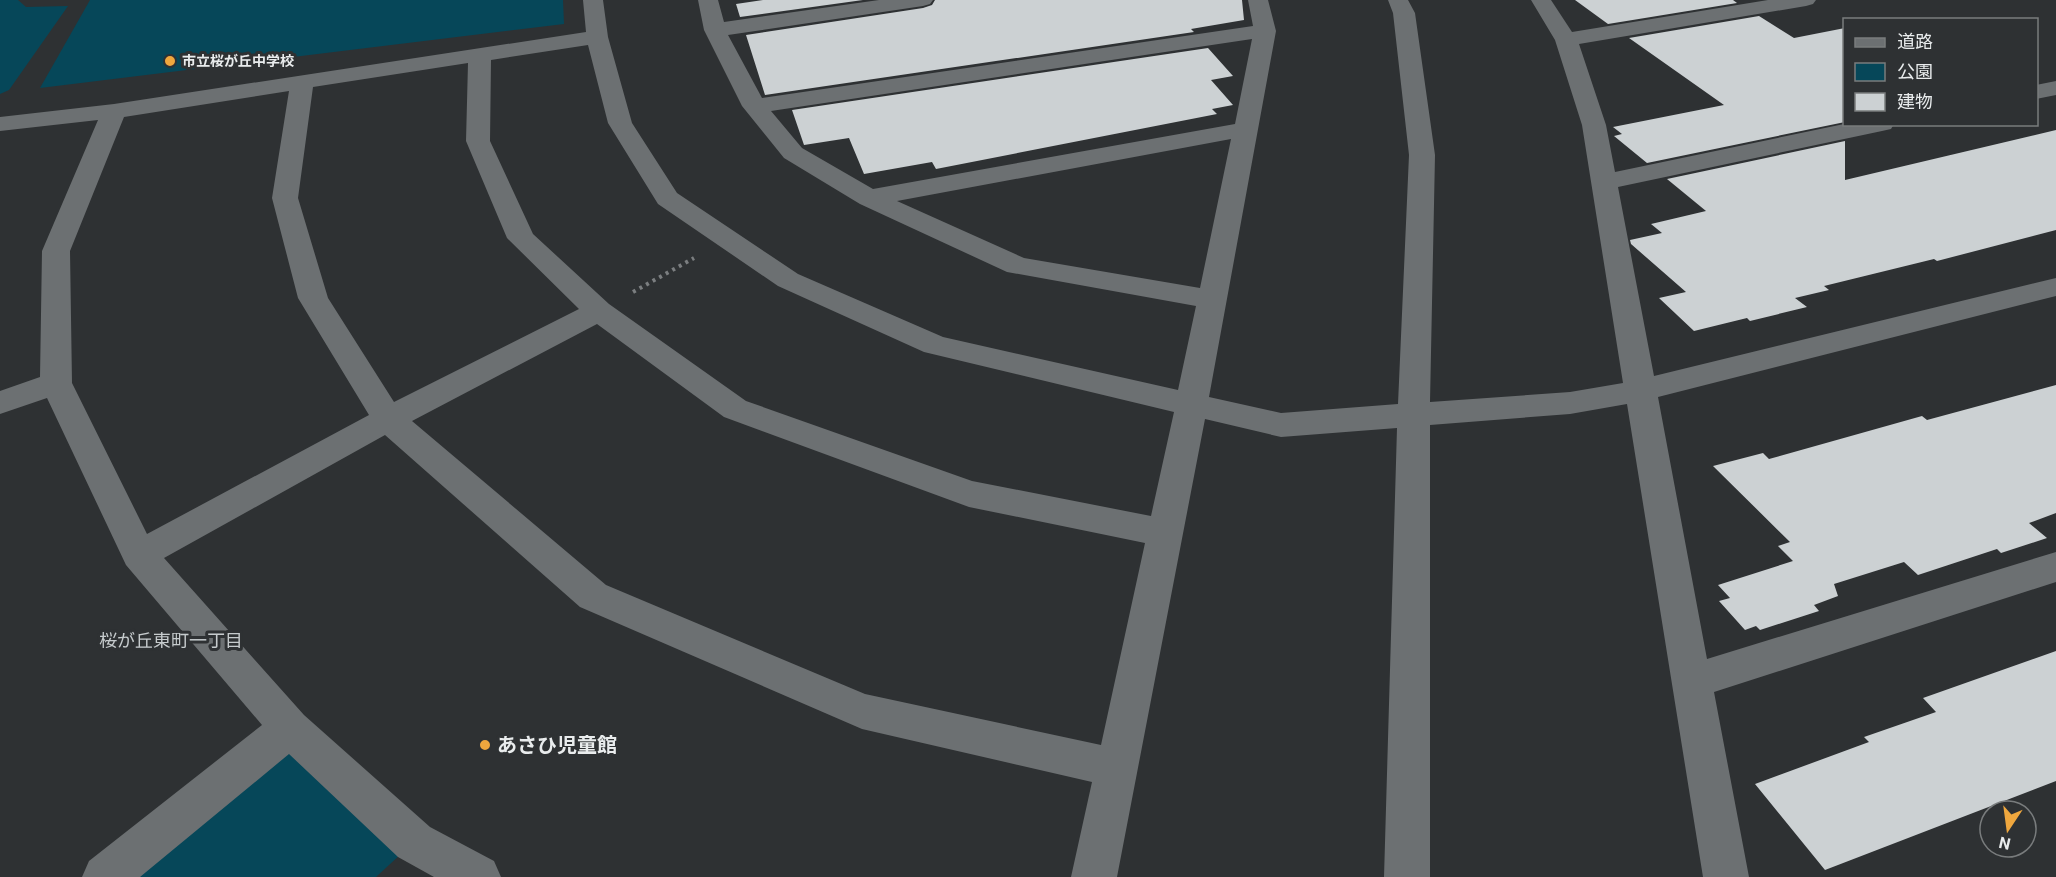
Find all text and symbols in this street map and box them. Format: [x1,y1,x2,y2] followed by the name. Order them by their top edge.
[1843,18,2038,126] legend
[1897,31,1933,52] text: 道路
[182,53,294,69] place label: 市立桜が丘中学校
[163,54,177,68] marker: 市立桜が丘中学校
[1897,61,1933,82] text: 公園
[1897,91,1933,112] text: 建物
[99,630,243,651] district label: 桜が丘東町一丁目
[497,733,617,757] place label: あさひ児童館
[478,738,492,752] marker: あさひ児童館
[1978,799,2038,859] north arrow
[1997,833,2012,854] text: N

